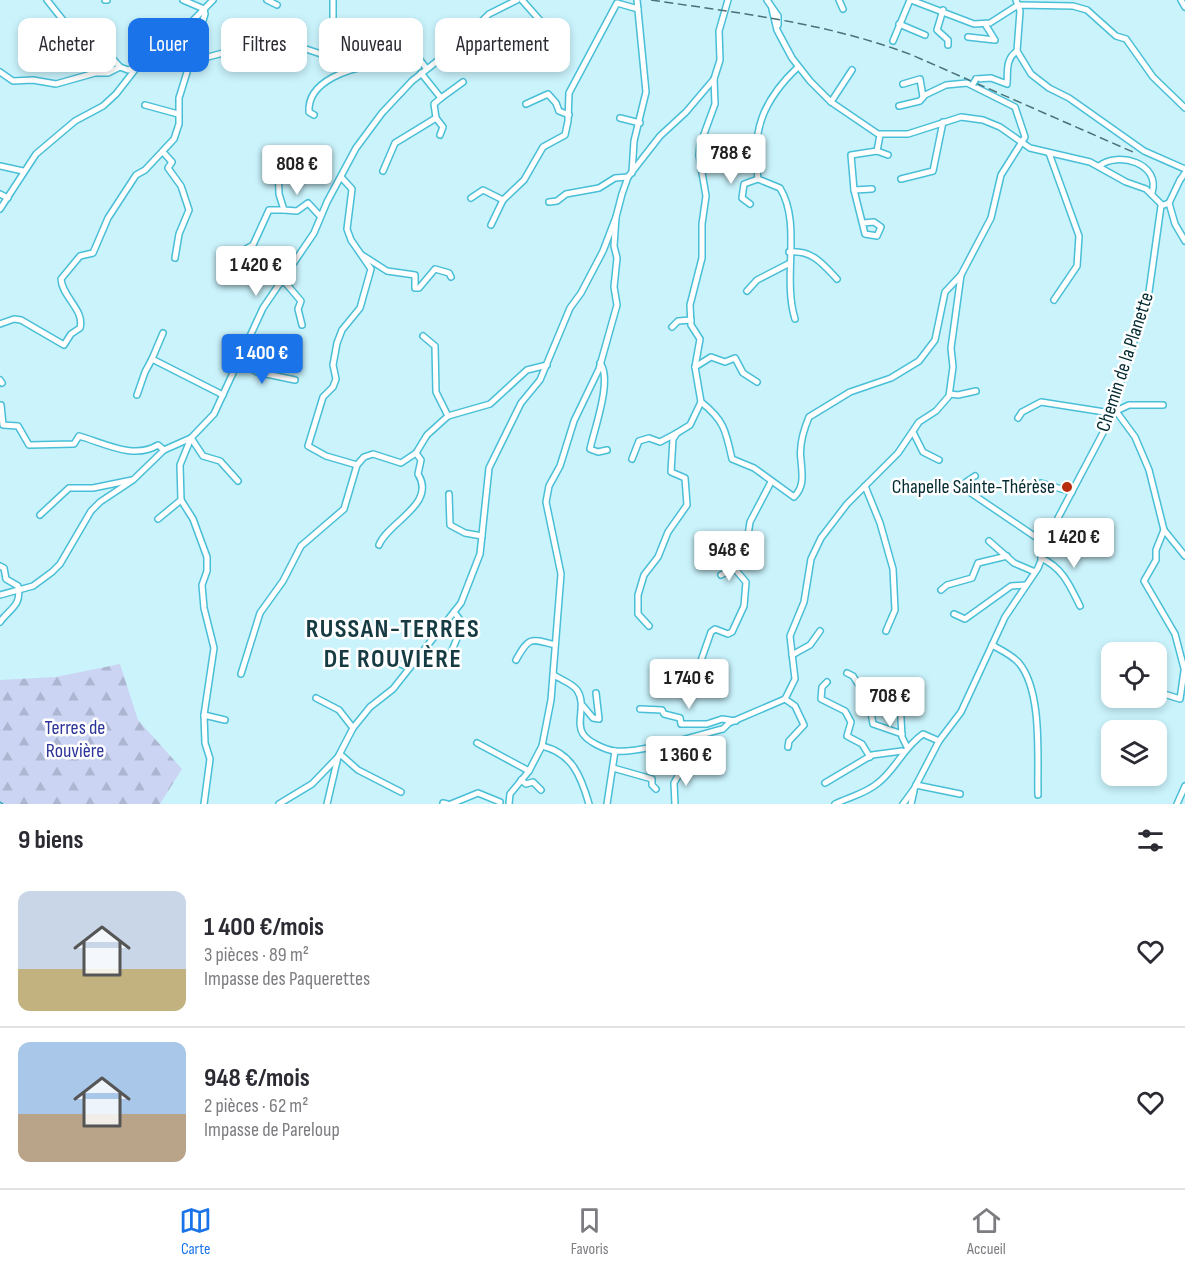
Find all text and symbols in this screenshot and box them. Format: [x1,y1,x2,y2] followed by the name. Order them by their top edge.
[18,18,116,72] chip: Acheter
[128,18,209,72] chip: Louer
[221,18,307,72] chip: Filtres
[319,18,423,72] chip: Nouveau
[435,18,570,72] chip: Appartement
[689,134,773,185] pin: 788 €
[711,141,751,165] text: 788 €
[255,145,339,196] pin: 808 €
[276,152,318,176] text: 808 €
[201,246,311,297] pin: 1 420 €
[230,253,282,277] text: 1 420 €
[1091,289,1159,435] street label: Chemin de la Planette
[207,334,317,385] pin: 1 400 €
[236,341,288,365] text: 1 400 €
[892,475,1055,499] place label: Chapelle Sainte-Thérèse
[1060,480,1074,494] marker: Chapelle Sainte-Thérèse
[1019,518,1129,569] pin: 1 420 €
[1048,525,1100,549] text: 1 420 €
[687,531,771,582] pin: 948 €
[708,538,750,562] text: 948 €
[306,614,480,675] district label: RUSSAN-TERRES DE ROUVIÈRE
[1101,642,1167,786] map controls
[1101,642,1167,708] button: locate
[634,659,744,710] pin: 1 740 €
[664,666,714,690] text: 1 740 €
[848,677,932,728] pin: 708 €
[870,684,910,708] text: 708 €
[45,716,105,763] park label: Terres de Rouvière
[1101,720,1167,786] button: layers
[631,736,741,787] pin: 1 360 €
[660,743,712,767] text: 1 360 €
[1134,824,1167,857] icon: filters
[18,825,84,856] text: 9 biens
[204,912,324,943] text: 1 400 €/mois
[66,915,138,987] icon: home
[1134,935,1167,968] icon: heart
[204,943,309,967] text: 3 pièces · 89 m²
[204,967,370,991] text: Impasse des Paquerettes
[204,1063,310,1094] text: 948 €/mois
[66,1066,138,1138] icon: home
[1134,1086,1167,1119] icon: heart
[204,1094,308,1118] text: 2 pièces · 62 m²
[204,1118,340,1142] text: Impasse de Pareloup
[179,1204,212,1259] tab: Carte
[571,1204,608,1259] tab: Favoris
[967,1204,1006,1259] tab: Accueil

